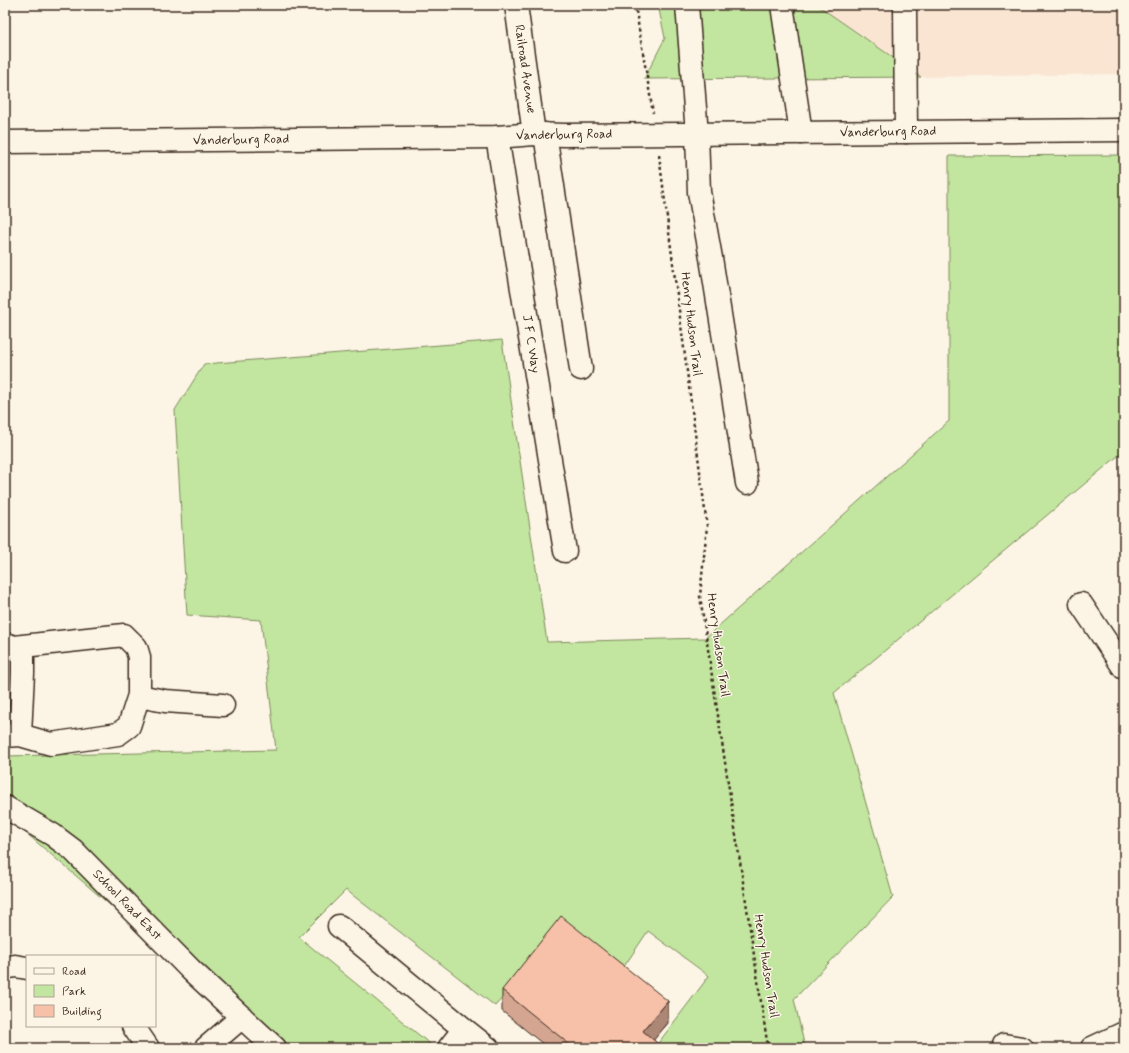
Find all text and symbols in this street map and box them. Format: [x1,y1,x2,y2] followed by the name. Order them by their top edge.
[510,23,540,115] street label: Railroad Avenue
[840,123,936,141] street label: Vanderburg Road
[516,126,612,144] street label: Vanderburg Road
[193,131,289,149] street label: Vanderburg Road
[676,271,706,377] street label: Henry Hudson Trail
[518,314,544,375] street label: J F C Way
[702,592,734,698] street label: Henry Hudson Trail
[89,866,165,944] street label: School Road East
[749,913,783,1019] street label: Henry Hudson Trail
[26,955,156,1027] legend
[62,964,86,980] text: Road
[62,984,86,1000] text: Park
[62,1004,102,1021] text: Building

